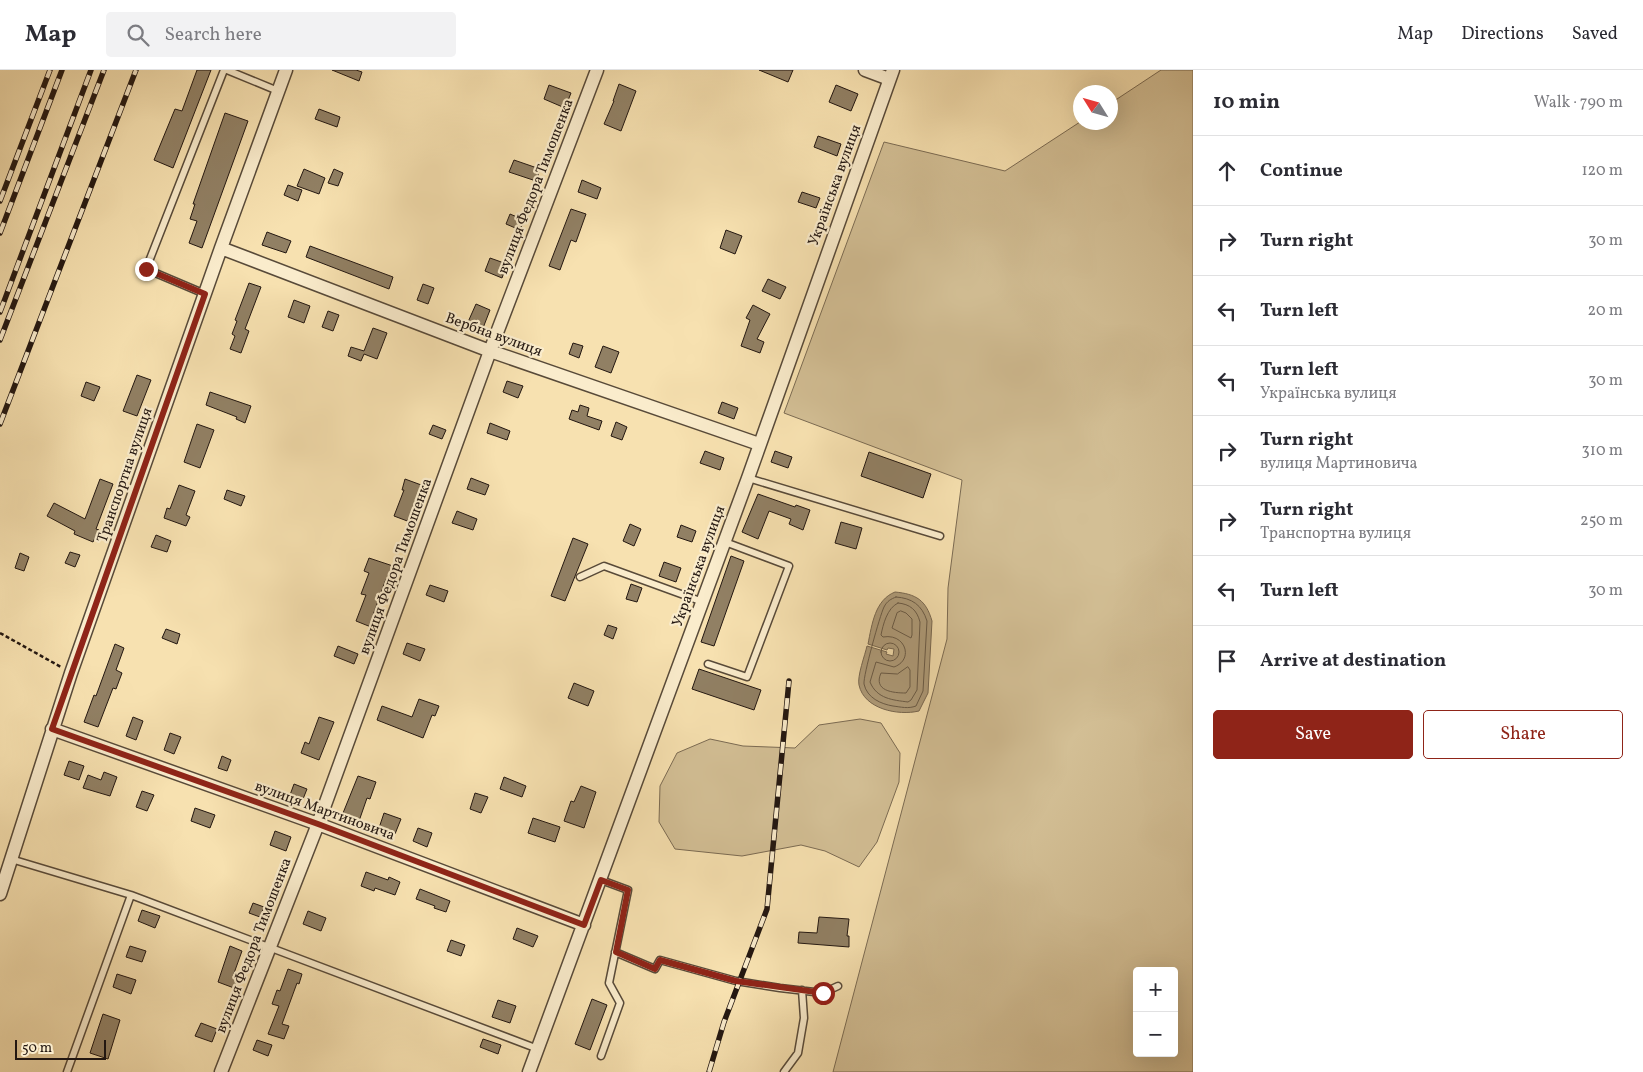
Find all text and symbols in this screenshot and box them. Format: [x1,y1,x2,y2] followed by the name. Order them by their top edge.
[106,12,456,57] search box
[25,18,76,52] text: Map
[124,21,152,49] icon: search
[164,22,262,48] text: Search here
[1397,22,1433,47] text: Map
[1461,22,1544,47] text: Directions
[1572,22,1618,47] text: Saved
[1073,85,1118,130] north arrow
[1213,88,1280,117] text: 10 min
[1534,92,1623,114] text: Walk · 790 m
[493,96,580,277] street label: вулиця Федора Тимошенка
[804,122,867,249] street label: Українська вулиця
[1213,157,1241,185] icon: ahead
[1260,158,1343,184] text: Continue
[1581,160,1623,182] text: 120 m
[1213,227,1241,255] icon: right
[1260,228,1353,254] text: Turn right
[1588,230,1623,252] text: 30 m
[135,258,158,281] route end
[1213,297,1241,325] icon: left
[1260,298,1339,324] text: Turn left
[1588,300,1623,322] text: 20 m
[442,308,545,363] street label: Вербна вулиця
[1260,357,1339,383] text: Turn left
[1213,367,1241,395] icon: left
[1588,370,1623,392] text: 30 m
[1260,383,1396,405] text: Українська вулиця
[92,405,158,546] street label: Транспортна вулиця
[1260,427,1353,453] text: Turn right
[1213,437,1241,465] icon: right
[1582,440,1623,462] text: 310 m
[1260,453,1418,475] text: вулиця Мартиновича
[355,475,438,658] street label: вулиця Федора Тимошенка
[1260,497,1353,523] text: Turn right
[668,503,731,630] street label: Українська вулиця
[1213,507,1241,535] icon: right
[1580,510,1623,532] text: 250 m
[1260,523,1411,545] text: Транспортна вулиця
[1213,577,1241,605] icon: left
[1260,578,1339,604] text: Turn left
[1588,580,1623,602] text: 30 m
[1213,647,1241,675] icon: arrive
[1260,648,1446,674] text: Arrive at destination
[1213,710,1413,759] button: Save
[1423,710,1623,759] button: Share
[252,776,397,847] street label: вулиця Мартиновича
[211,855,298,1036] street label: вулиця Федора Тимошенка
[1133,967,1178,1057] map controls
[1133,967,1178,1012] button: +
[812,982,835,1005] route start
[1133,1012,1178,1057] button: −
[15,1037,106,1060] scale bar
[22,1039,52,1058] text: 50 m

